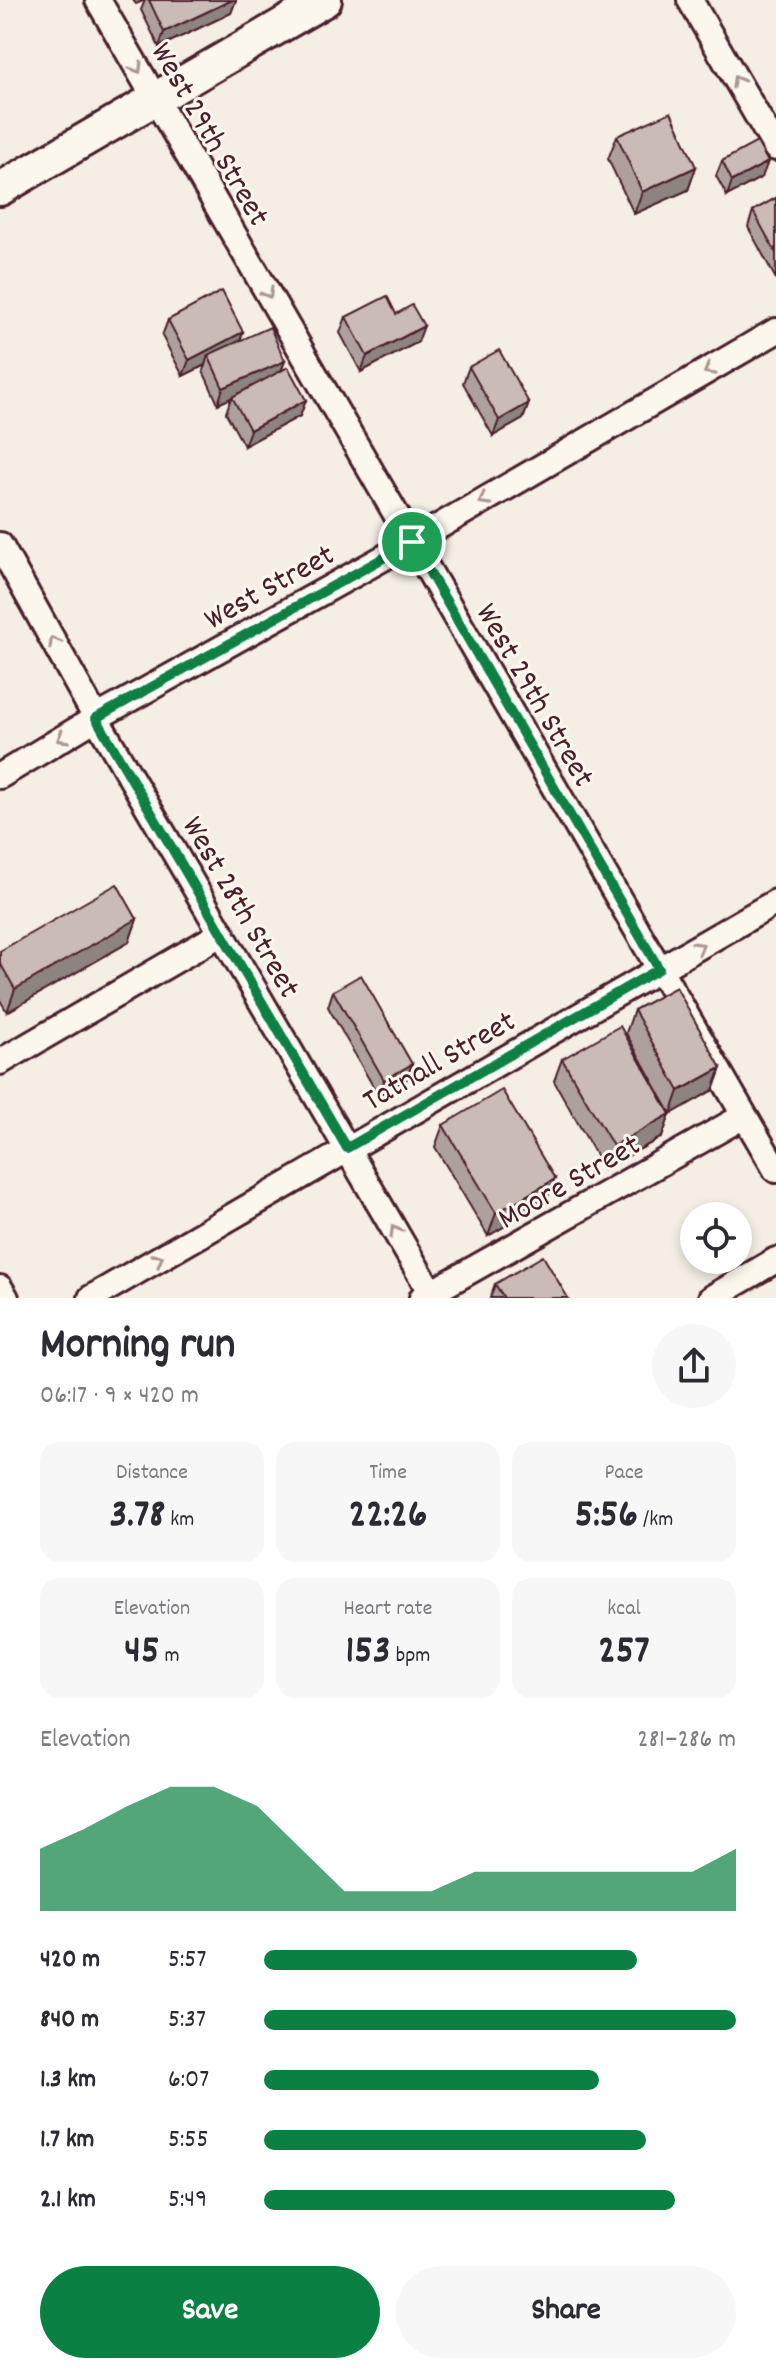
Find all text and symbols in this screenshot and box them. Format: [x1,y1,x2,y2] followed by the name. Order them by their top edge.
[136,35,279,236] street label: West 29th Street
[127,59,143,73] one-way arrow
[731,75,747,89] one-way arrow
[258,284,274,298] one-way arrow
[703,360,717,376] one-way arrow
[478,490,492,506] one-way arrow
[378,508,446,576] pin
[390,520,434,564] icon: arrive
[197,535,344,644] street label: West Street
[461,596,604,797] street label: West 29th Street
[48,636,64,651] one-way arrow
[56,729,71,744] one-way arrow
[168,809,310,1008] street label: West 28th Street
[690,941,704,957] one-way arrow
[356,1001,526,1126] street label: Tatnall Street
[490,1125,651,1244] street label: Moore Street
[680,1202,752,1274] map controls
[680,1202,752,1274] button: locate
[389,1225,405,1239] one-way arrow
[149,1253,164,1268] one-way arrow
[40,1316,235,1379] text: Morning run
[652,1324,736,1408] button: share
[40,1378,199,1415] text: 06:17 · 9 × 420 m
[116,1458,188,1489] text: Distance
[369,1458,407,1489] text: Time
[605,1458,643,1489] text: Pace
[110,1489,165,1546] text: 3.78
[349,1489,427,1546] text: 22:26
[575,1489,638,1546] text: 5:56
[165,1505,194,1536] text: km
[638,1505,673,1536] text: /km
[114,1594,190,1625] text: Elevation
[344,1594,432,1625] text: Heart rate
[607,1594,641,1625] text: kcal
[124,1625,159,1682] text: 45
[346,1625,391,1682] text: 153
[598,1625,650,1682] text: 257
[159,1641,180,1672] text: m
[391,1641,430,1672] text: bpm
[40,1722,130,1759] text: Elevation
[637,1722,736,1759] text: 281–286 m
[40,1942,100,1979] text: 420 m
[168,1942,206,1979] text: 5:57
[40,2002,99,2039] text: 840 m
[168,2002,206,2039] text: 5:37
[40,2062,96,2099] text: 1.3 km
[168,2062,209,2099] text: 6:07
[40,2122,94,2159] text: 1.7 km
[168,2122,208,2159] text: 5:55
[40,2182,96,2219] text: 2.1 km
[168,2182,207,2219] text: 5:49
[40,2266,380,2358] button: Save
[396,2266,736,2358] button: Share

